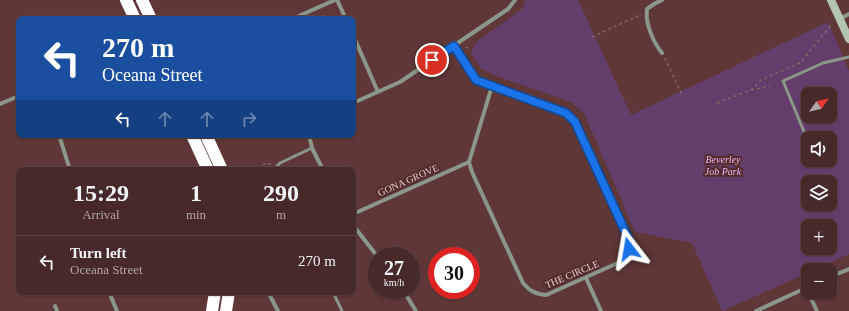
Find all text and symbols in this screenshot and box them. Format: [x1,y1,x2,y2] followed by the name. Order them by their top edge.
[36,32,88,84] icon: left
[102,32,174,63] text: 270 m
[415,43,449,77] pin
[421,49,443,71] icon: arrive
[102,65,202,85] text: Oceana Street
[801,87,837,123] north arrow
[801,87,837,299] map controls
[112,108,134,130] icon: left
[154,108,176,130] icon: ahead
[196,108,218,130] icon: ahead
[238,108,260,130] icon: right
[801,131,837,167] button: sound
[705,154,742,177] park label: Beverley Job Park
[376,162,440,198] street label: GONA GROVE
[801,175,837,211] button: layers
[73,180,129,206] text: 15:29
[190,180,202,206] text: 1
[263,180,299,206] text: 290
[82,207,120,222] text: Arrival
[186,207,206,222] text: min
[276,207,286,222] text: m
[801,219,837,255] button: +
[608,228,650,270] position arrow
[70,245,127,261] text: Turn left
[428,247,480,299] speed limit sign: 30
[36,251,58,273] icon: left
[298,253,336,269] text: 270 m
[384,257,404,279] text: 27
[543,258,601,290] street label: THE CIRCLE
[70,262,143,277] text: Oceana Street
[801,263,837,299] button: −
[384,277,404,288] text: km/h

